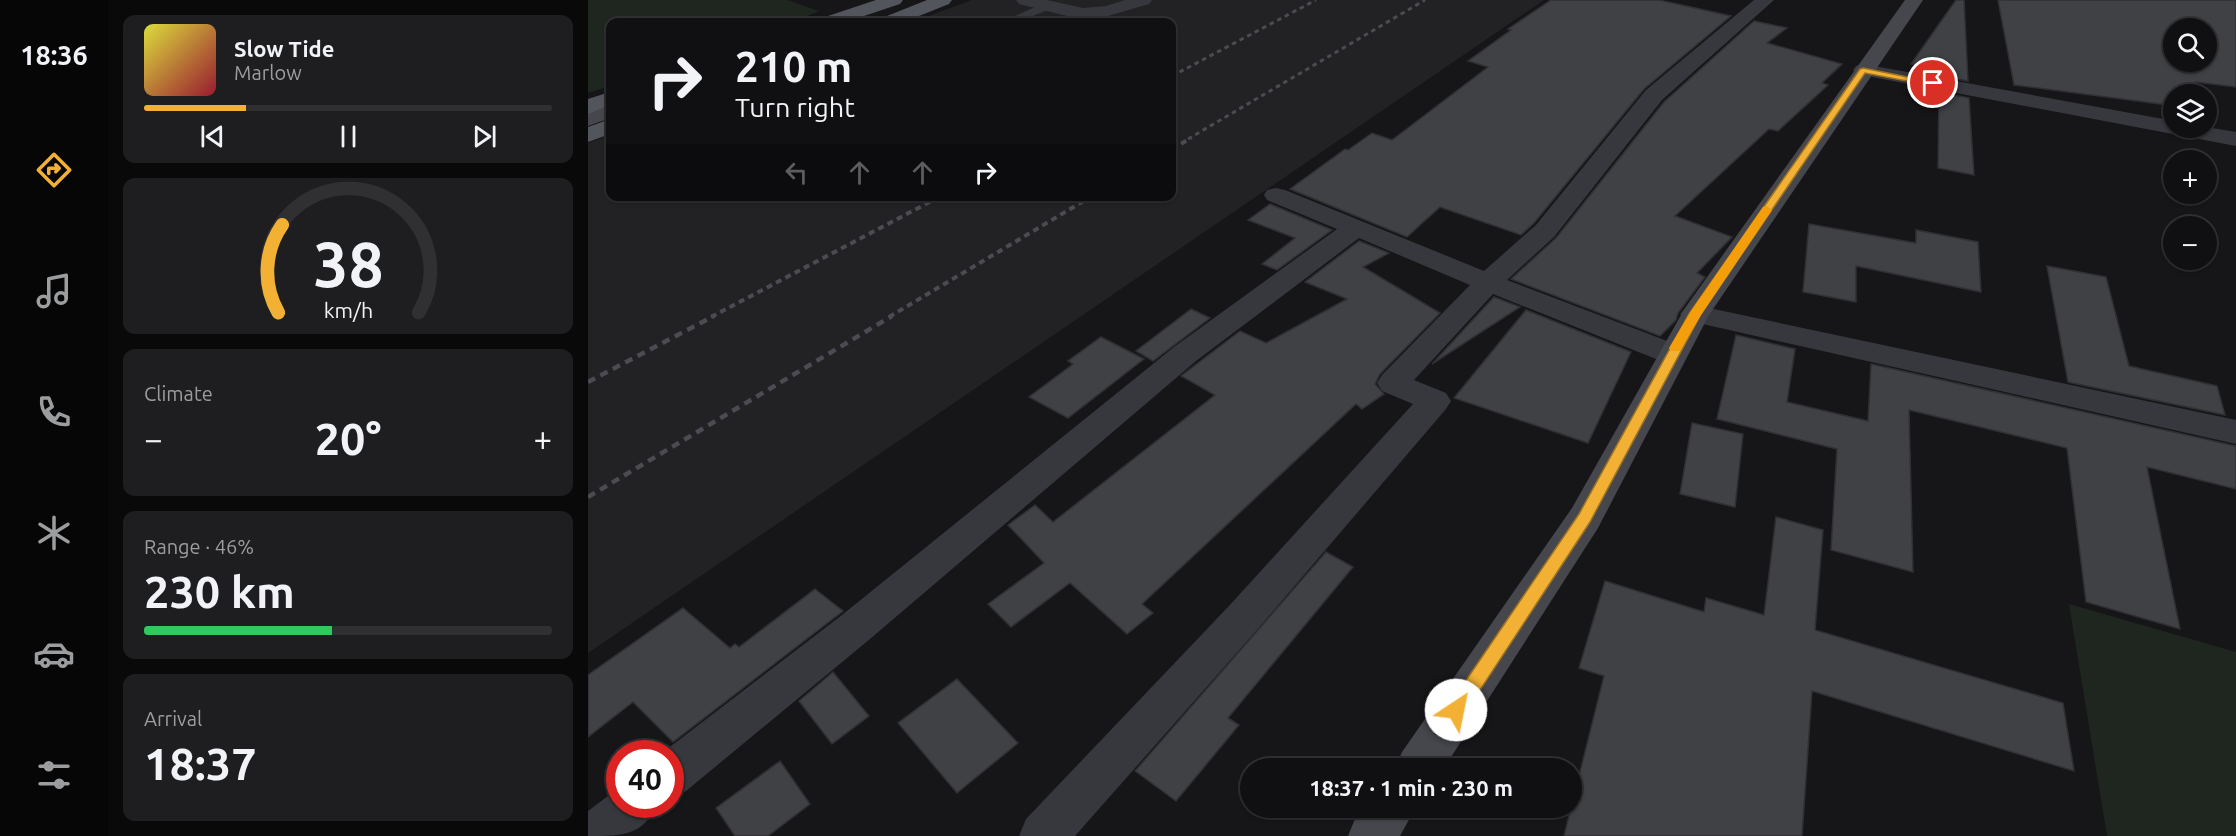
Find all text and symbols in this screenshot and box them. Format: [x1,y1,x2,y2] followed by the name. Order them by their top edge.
[2163,18,2217,270] map controls
[2163,18,2217,72] button: search
[234,36,334,61] text: Slow Tide
[20,40,88,70] text: 18:36
[636,42,714,120] icon: right
[735,43,852,90] text: 210 m
[1907,57,1958,108] pin
[234,61,302,84] text: Marlow
[1916,66,1949,99] icon: arrive
[2163,84,2217,138] button: layers
[735,92,855,122] text: Turn right
[196,120,229,153] icon: previous
[332,120,365,153] icon: pause
[468,120,501,153] icon: next
[33,149,75,191] icon: directions
[2163,150,2217,204] button: +
[780,156,813,189] icon: left
[843,156,876,189] icon: ahead
[906,156,939,189] icon: ahead
[969,156,1002,189] icon: right
[2163,216,2217,270] button: −
[313,229,383,299] text: 38
[33,270,75,312] icon: music
[323,298,373,322] text: km/h
[144,382,213,405] text: Climate
[33,391,75,433] icon: phone
[315,413,381,464] text: 20°
[144,420,163,457] text: −
[533,420,552,457] text: +
[33,512,75,554] icon: climate
[144,535,254,558] text: Range · 46%
[144,566,295,617] text: 230 km
[33,633,75,675] icon: car
[1424,678,1488,742] position arrow
[144,707,202,730] text: Arrival
[144,738,257,789] text: 18:37
[606,740,684,818] speed limit sign: 40
[33,754,75,796] icon: filters
[1309,775,1513,800] text: 18:37 · 1 min · 230 m

